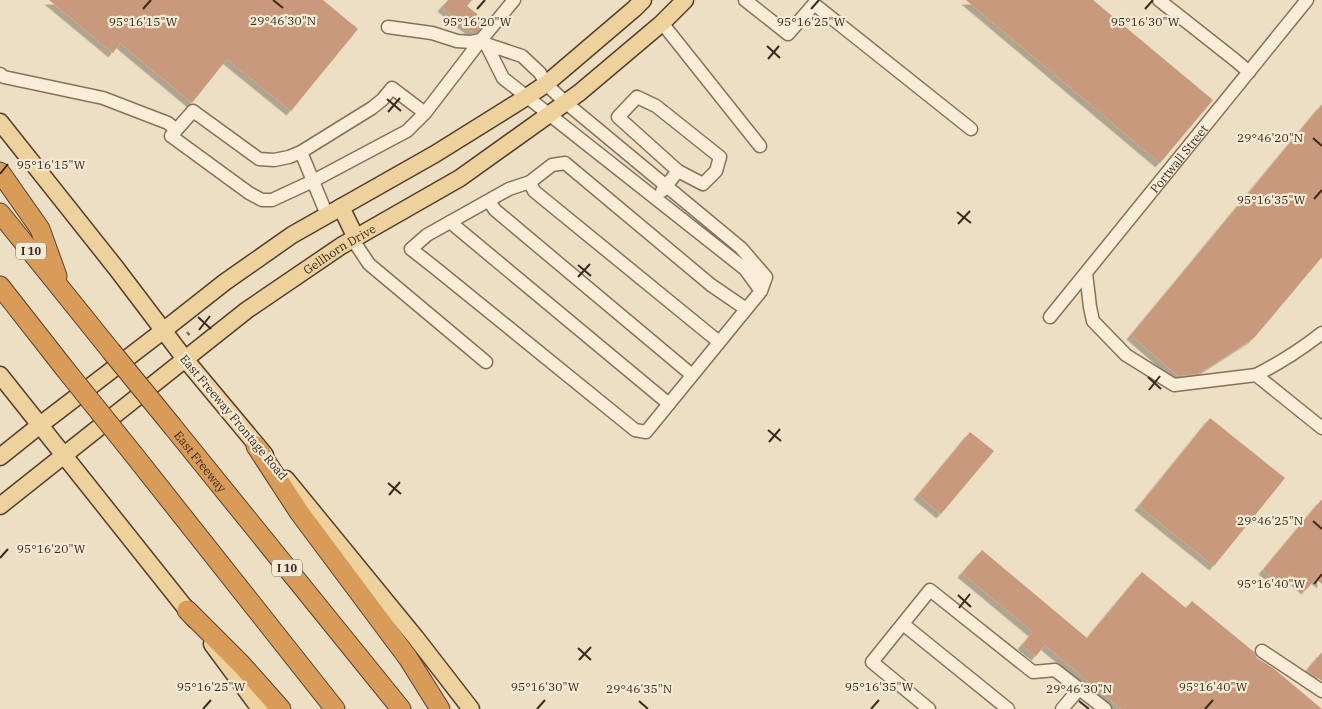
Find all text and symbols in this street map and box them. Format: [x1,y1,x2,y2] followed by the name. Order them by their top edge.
[250,13,316,28] text: 29°46'30"N
[109,14,178,29] text: 95°16'15"W
[443,14,512,29] text: 95°16'20"W
[777,14,846,29] text: 95°16'25"W
[1111,14,1180,29] text: 95°16'30"W
[1146,121,1211,196] street label: Portwall Street
[1237,130,1303,145] text: 29°46'20"N
[17,157,86,172] text: 95°16'15"W
[1237,192,1306,207] text: 95°16'35"W
[300,220,378,277] street label: Gellhorn Drive
[16,242,46,260] road number: I 10
[177,351,291,483] street label: East Freeway Frontage Road
[171,428,229,494] street label: East Freeway
[1237,513,1303,528] text: 29°46'25"N
[17,541,86,556] text: 95°16'20"W
[272,560,302,576] road number: I 10
[1237,576,1306,591] text: 95°16'40"W
[177,679,246,694] text: 95°16'25"W
[511,679,580,694] text: 95°16'30"W
[845,679,914,694] text: 95°16'35"W
[1179,679,1248,694] text: 95°16'40"W
[606,681,672,696] text: 29°46'35"N
[1046,681,1112,696] text: 29°46'30"N

